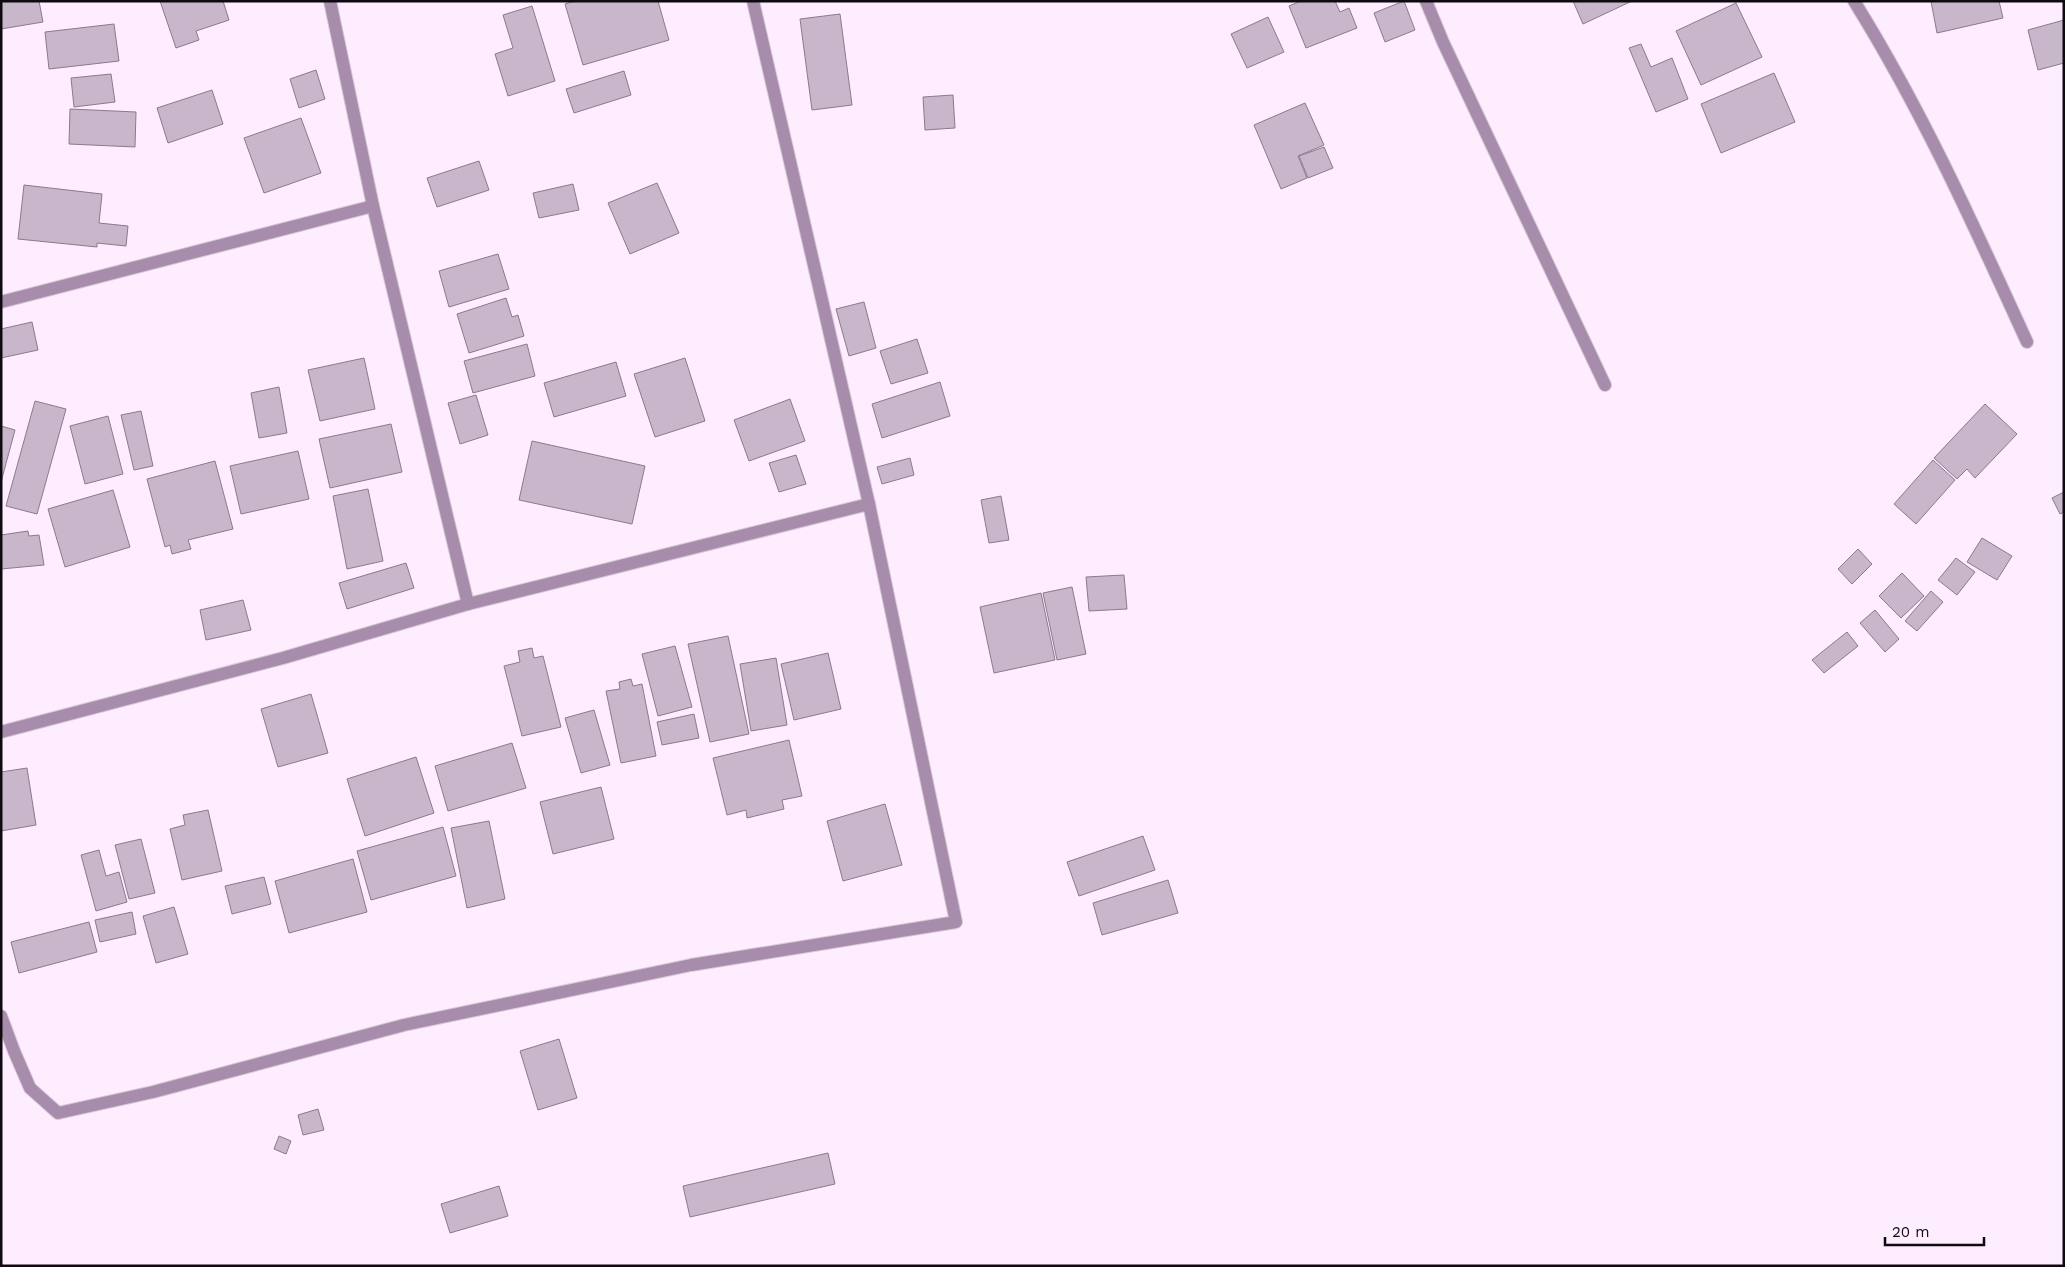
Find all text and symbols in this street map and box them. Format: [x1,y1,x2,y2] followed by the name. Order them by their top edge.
[1885,1214,1984,1246] scale bar
[1892,1223,1930,1241] text: 20 m

